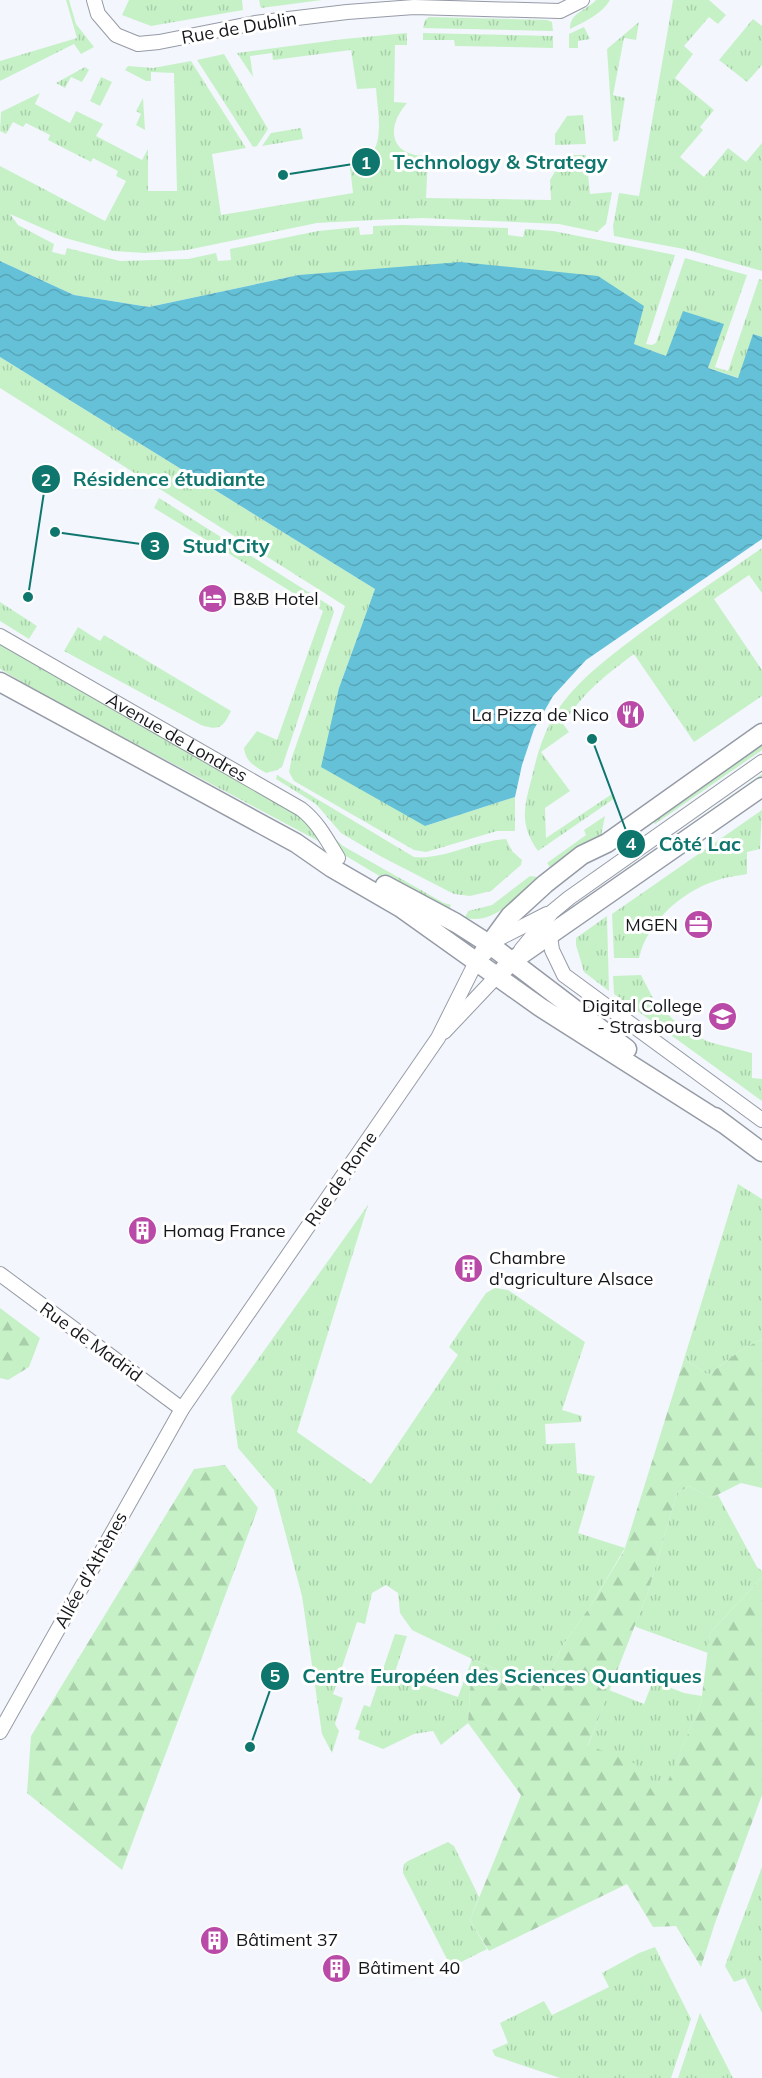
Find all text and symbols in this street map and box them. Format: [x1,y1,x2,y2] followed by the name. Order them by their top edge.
[180,6,298,49] street label: Rue de Dublin
[351,143,620,181] callout: Technology & Strategy
[392,149,608,174] text: Technology & Strategy
[361,151,371,174] text: 1
[31,460,278,498] callout: Résidence étudiante
[73,466,265,491] text: Résidence étudiante
[41,468,51,491] text: 2
[140,527,281,565] callout: Stud'City
[182,533,270,558] text: Stud'City
[150,534,160,557] text: 3
[196,583,228,615] hotel icon: B&B Hotel
[233,587,319,610] place label: B&B Hotel
[102,688,252,787] street label: Avenue de Londres
[614,699,646,731] restaurant icon: La Pizza de Nico
[472,703,609,726] place label: La Pizza de Nico
[616,825,753,863] callout: Côté Lac
[659,831,741,856] text: Côté Lac
[626,832,637,855] text: 4
[683,909,715,941] office icon: MGEN
[625,913,678,936] place label: MGEN
[582,994,702,1038] place label: Digital College - Strasbourg
[707,1000,739,1032] school or university icon: Digital College - Strasbourg
[299,1127,382,1231] street label: Rue de Rome
[126,1215,158,1247] building icon: Homag France
[163,1219,285,1242] place label: Homag France
[489,1246,653,1290] place label: Chambre d'agriculture Alsace
[452,1252,484,1284] building icon: Chambre d'agriculture Alsace
[35,1297,147,1387] street label: Rue de Madrid
[49,1507,132,1632] street label: Allée d'Athènes
[260,1657,714,1695] callout: Centre Européen des Sciences Quantiques
[302,1663,702,1688] text: Centre Européen des Sciences Quantiques
[270,1664,281,1687] text: 5
[199,1924,231,1956] building icon: Bâtiment 37
[236,1928,338,1951] place label: Bâtiment 37
[321,1952,353,1984] building icon: Bâtiment 40
[358,1956,460,1979] place label: Bâtiment 40

